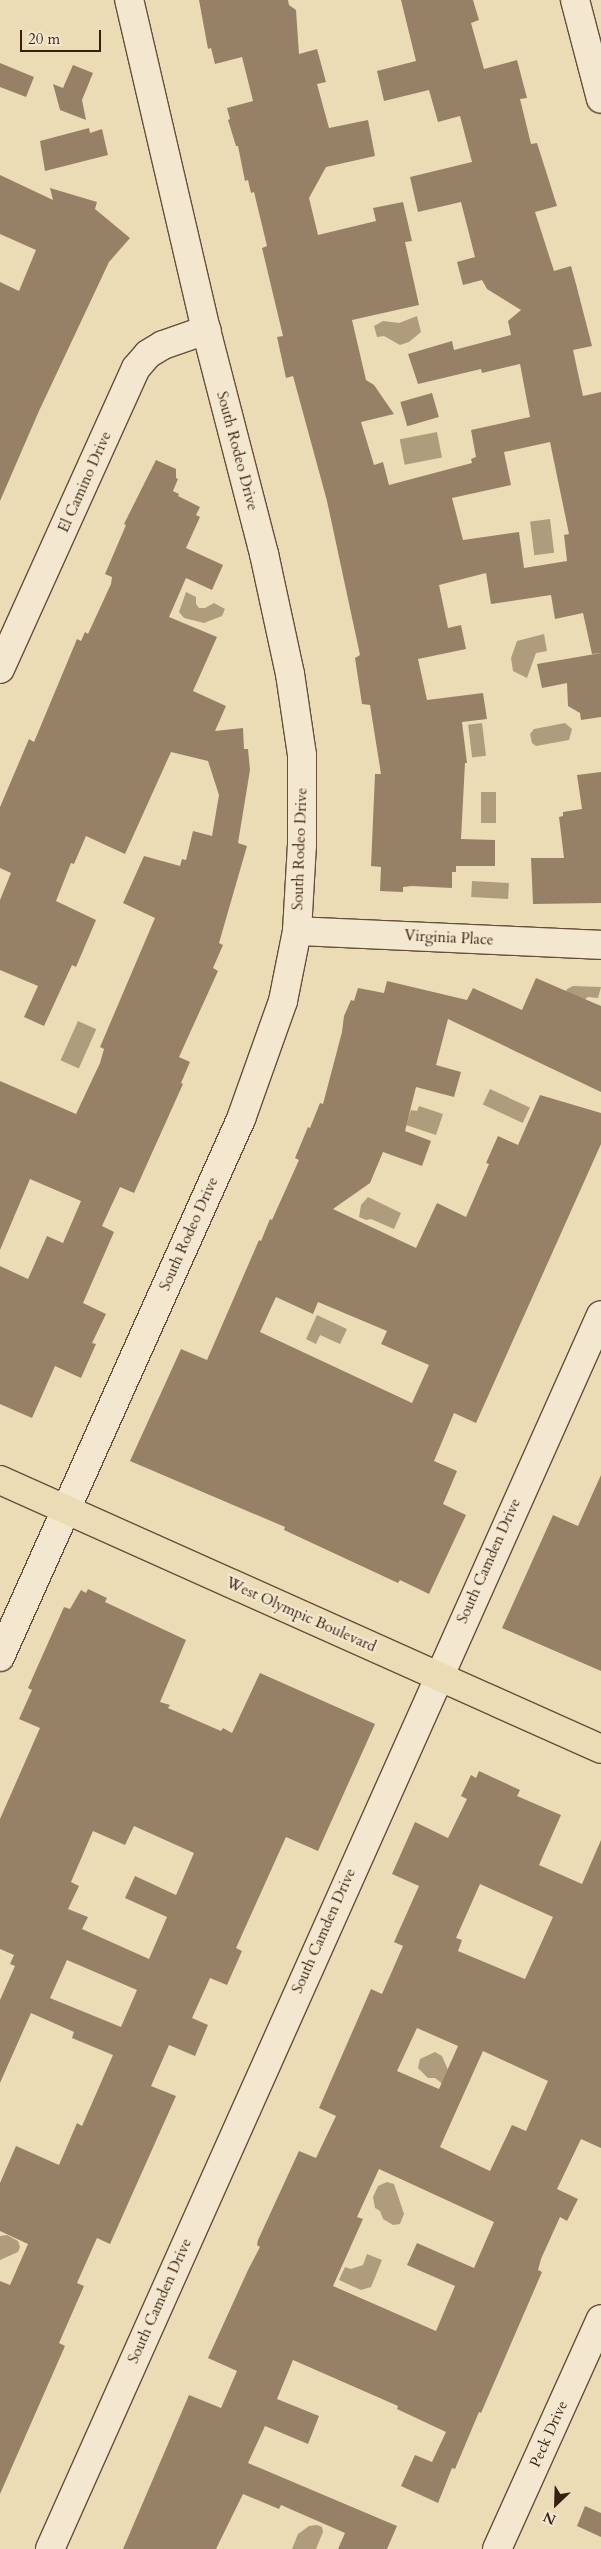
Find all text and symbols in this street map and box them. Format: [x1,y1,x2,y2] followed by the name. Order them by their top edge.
[22,20,104,52] scale bar
[28,29,60,49] text: 20 m
[212,389,262,513] street label: South Rodeo Drive
[55,429,115,535] street label: El Camino Drive
[289,787,311,911] street label: South Rodeo Drive
[404,927,494,949] street label: Virginia Place
[156,1174,222,1294] street label: South Rodeo Drive
[453,1496,525,1626] street label: South Camden Drive
[223,1574,379,1656] street label: West Olympic Boulevard
[288,1866,360,1996] street label: South Camden Drive
[124,2236,196,2366] street label: South Camden Drive
[526,2398,572,2470] street label: Peck Drive
[531,2479,581,2529] north arrow
[540,2507,559,2529] text: N

